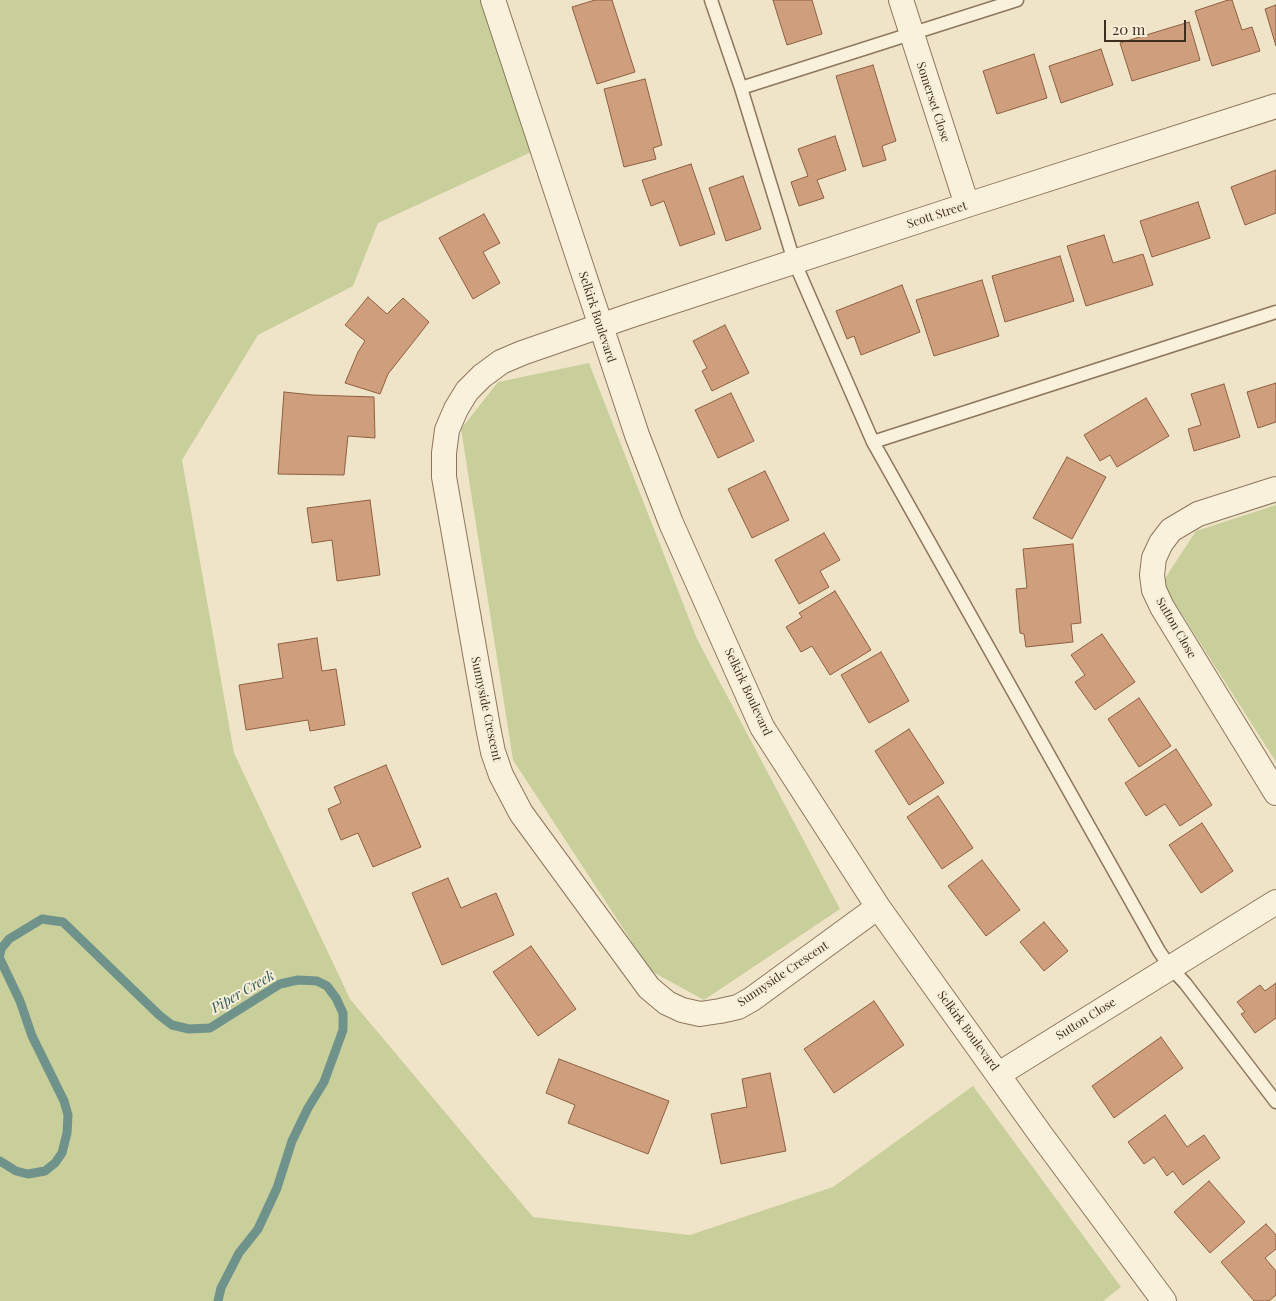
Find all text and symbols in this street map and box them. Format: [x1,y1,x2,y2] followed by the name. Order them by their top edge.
[1106,10,1188,42] scale bar
[1112,19,1145,39] text: 20 m
[913,60,953,144] street label: Somerset Close
[905,199,969,231] street label: Scott Street
[575,270,619,364] street label: Selkirk Boulevard
[1153,595,1199,661] street label: Sutton Close
[721,646,775,738] street label: Selkirk Boulevard
[468,655,504,763] street label: Sunnyside Crescent
[735,938,831,1010] street label: Sunnyside Crescent
[208,967,278,1017] water label: Piper Creek
[934,988,1002,1074] street label: Selkirk Boulevard
[1053,995,1119,1043] street label: Sutton Close

